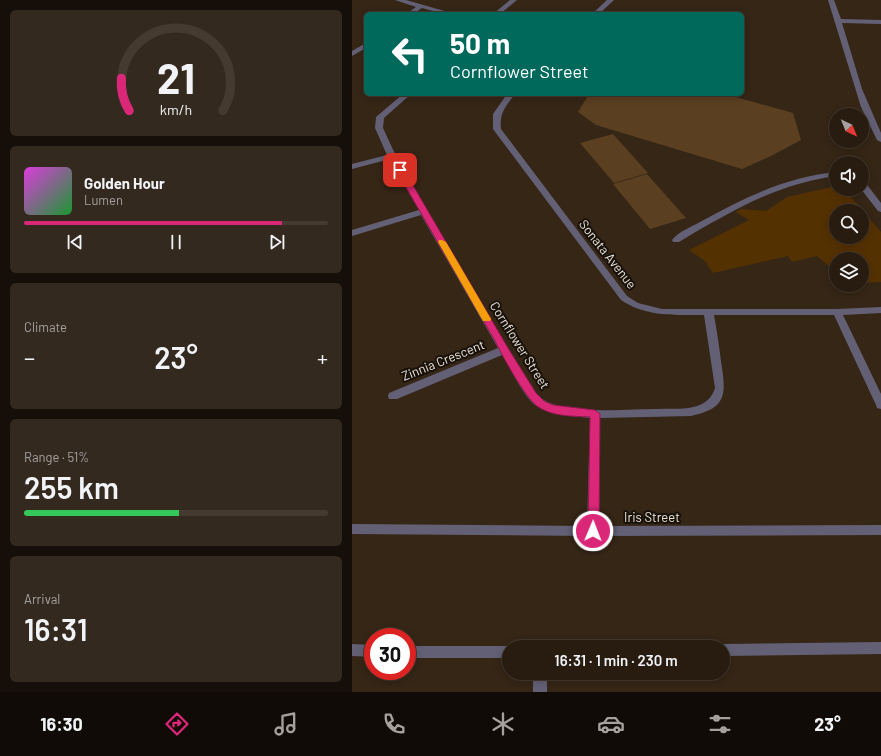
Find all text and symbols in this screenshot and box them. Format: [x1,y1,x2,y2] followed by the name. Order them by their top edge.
[450,26,510,60] text: 50 m
[384,28,436,80] icon: left
[157,52,195,102] text: 21
[450,60,589,82] text: Cornflower Street
[160,101,192,118] text: km/h
[829,108,869,148] north arrow
[829,108,869,292] map controls
[383,153,417,187] pin
[829,156,869,196] button: sound
[389,159,411,181] icon: arrive
[84,174,165,192] text: Golden Hour
[84,192,123,208] text: Lumen
[829,204,869,244] button: search
[576,216,640,292] street label: Sonata Avenue
[64,231,86,253] icon: previous
[165,231,187,253] icon: pause
[266,231,288,253] icon: next
[829,252,869,292] button: layers
[487,298,553,392] street label: Cornflower Street
[24,319,67,335] text: Climate
[399,336,487,384] street label: Zinnia Crescent
[154,339,198,375] text: 23°
[24,344,35,370] text: −
[317,344,328,370] text: +
[24,449,89,465] text: Range · 51%
[24,469,119,505] text: 255 km
[624,509,680,525] street label: Iris Street
[572,510,614,552] position arrow
[24,591,60,607] text: Arrival
[24,611,88,647] text: 16:31
[364,628,416,680] speed limit sign: 30
[554,651,678,669] text: 16:31 · 1 min · 230 m
[163,710,191,738] icon: directions
[272,710,300,738] icon: music
[380,710,408,738] icon: phone
[489,710,517,738] icon: climate
[597,710,625,738] icon: car
[706,710,734,738] icon: filters
[40,713,83,735] text: 16:30
[814,713,841,735] text: 23°

